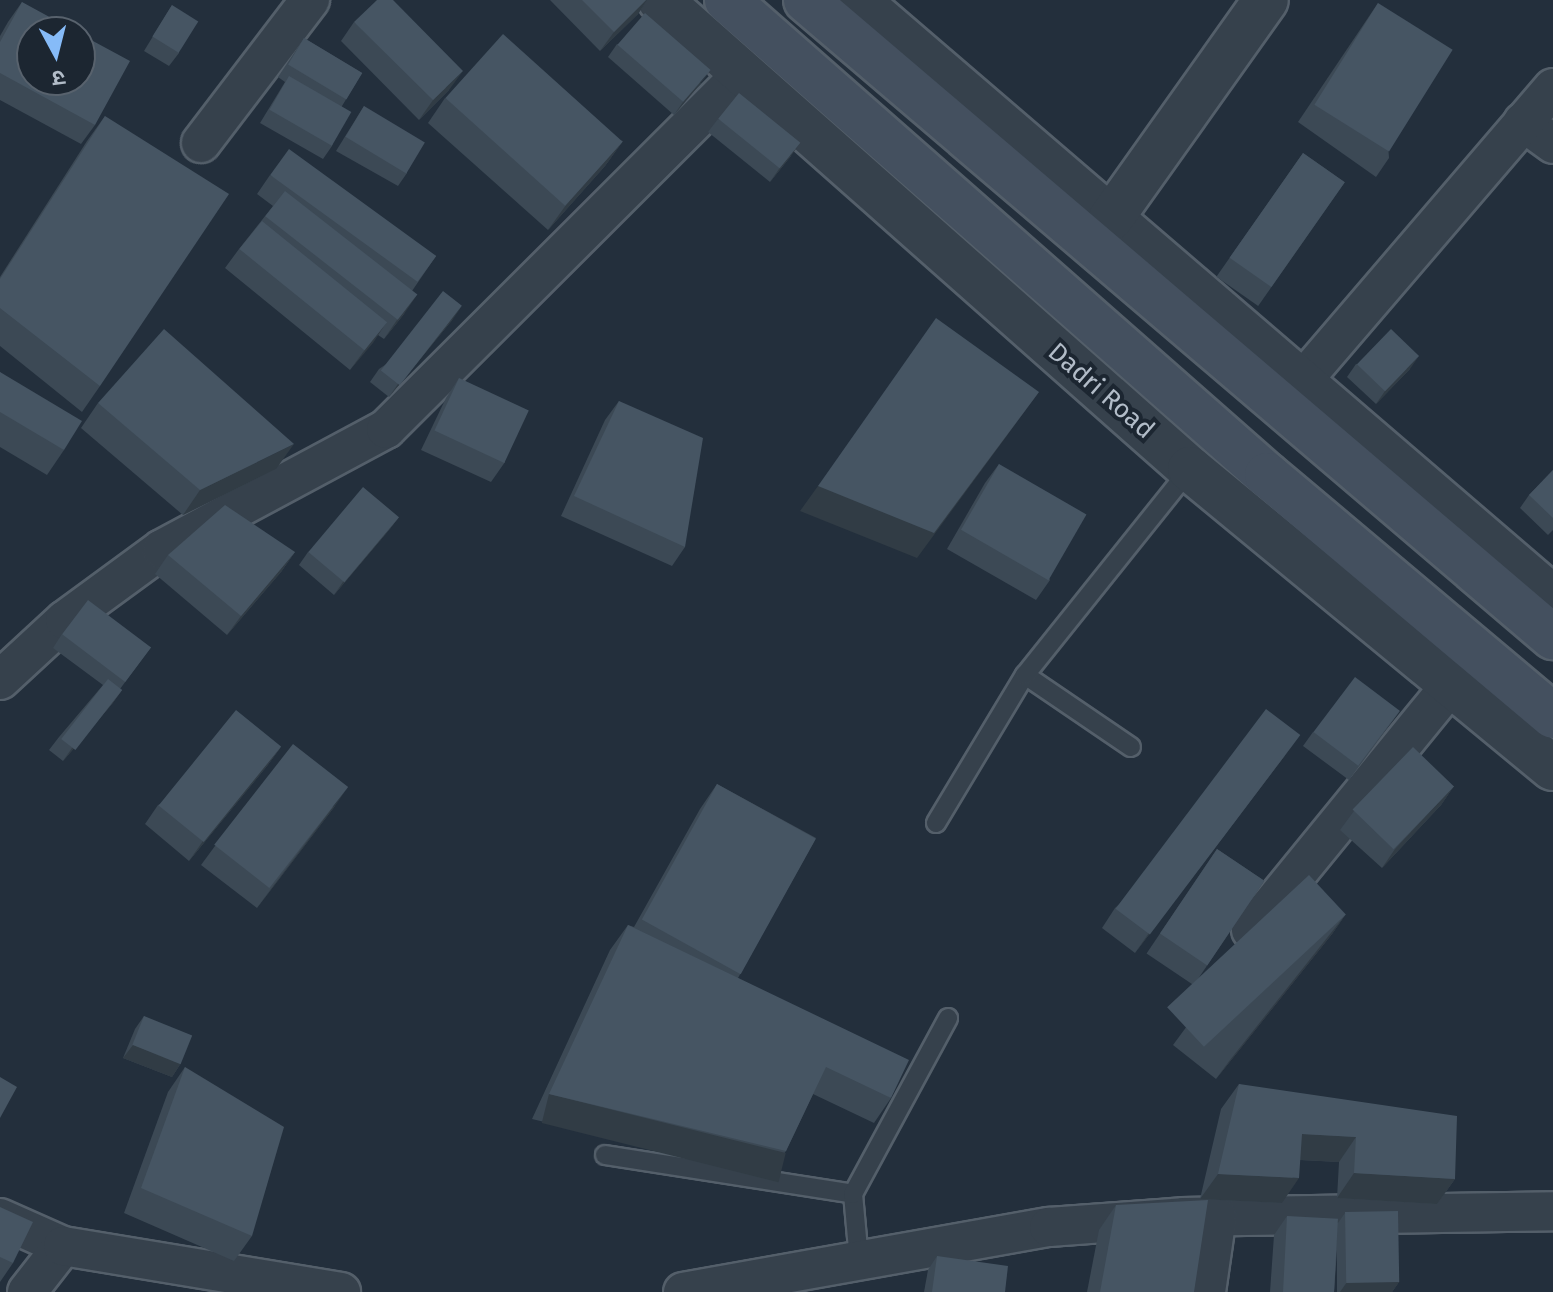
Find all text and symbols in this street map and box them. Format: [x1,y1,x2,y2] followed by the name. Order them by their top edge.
[16,16,96,96] north arrow
[51,64,67,93] text: उ
[1042,336,1160,446] street label: Dadri Road

